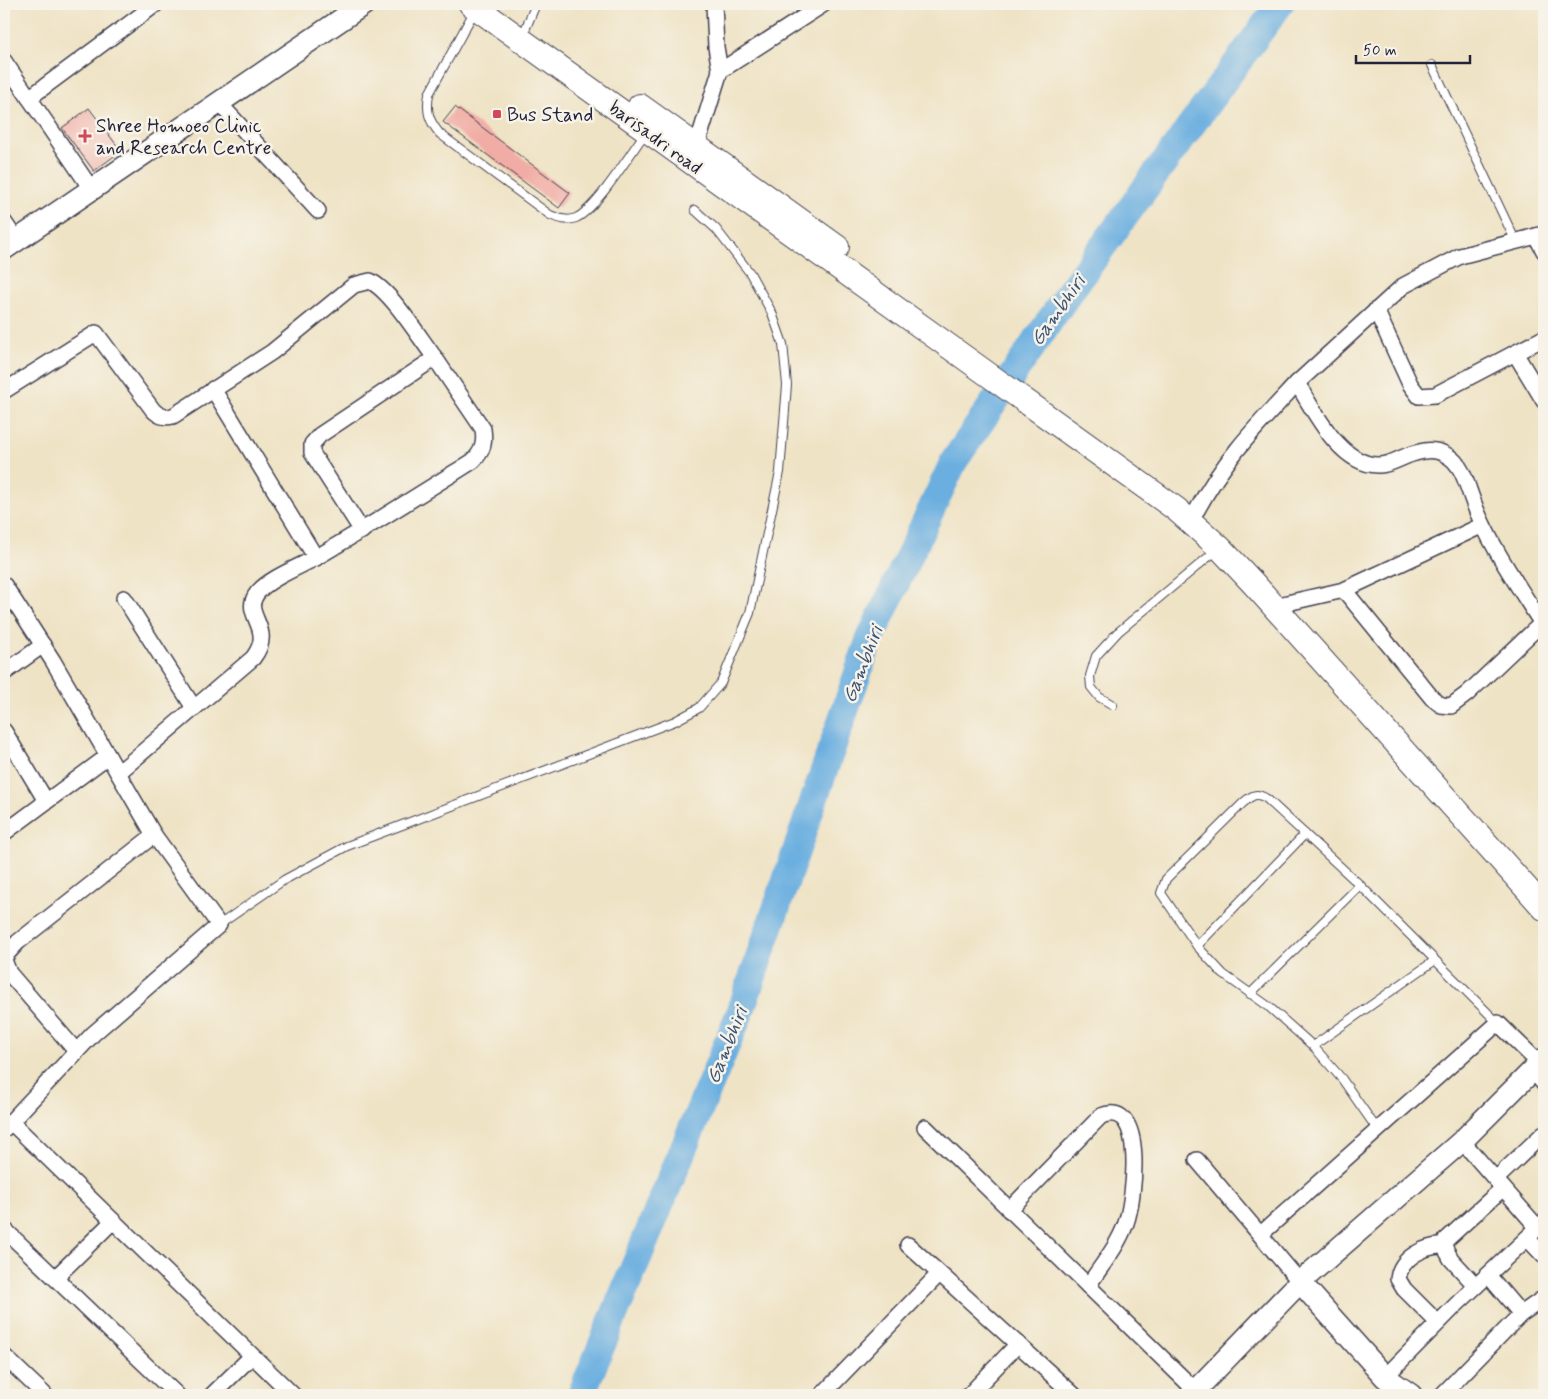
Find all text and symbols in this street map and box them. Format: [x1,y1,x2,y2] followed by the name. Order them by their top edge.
[1356,32,1469,64] scale bar
[1363,41,1397,61] text: 50 m
[603,96,707,181] street label: barisadri road
[507,103,593,128] place label: Bus Stand
[491,108,503,120] marker: Bus Stand
[96,114,271,161] place label: Shree Homoeo Clinic and Research Centre
[78,129,92,143] marker: Shree Homoeo Clinic and Research Centre
[1024,268,1094,352] water label: Gambhiri
[836,620,891,707] water label: Gambhiri
[700,1001,756,1088] water label: Gambhiri

